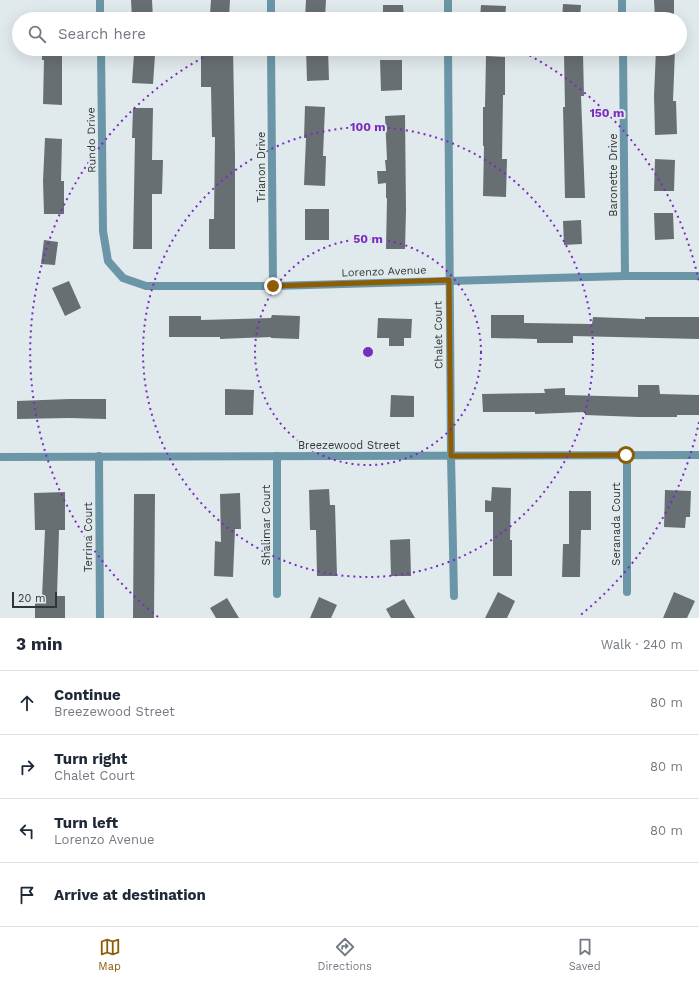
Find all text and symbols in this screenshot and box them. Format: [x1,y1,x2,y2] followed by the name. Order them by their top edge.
[12,12,687,56] search box
[26,23,48,45] icon: search
[58,25,146,43] text: Search here
[590,106,624,120] text: 150 m
[84,107,99,173] street label: Rundo Drive
[350,120,386,134] text: 100 m
[255,132,268,202] street label: Trianon Drive
[607,133,620,217] street label: Baronette Drive
[353,232,383,246] text: 50 m
[341,264,427,279] street label: Lorenzo Avenue
[264,277,282,295] route end
[431,300,446,369] street label: Chalet Court
[361,345,375,359] centre of rings
[298,439,400,452] street label: Breezewood Street
[617,446,635,464] route start
[610,482,623,566] street label: Seranada Court
[260,484,273,565] street label: Shalimar Court
[82,502,95,572] street label: Terrina Court
[12,590,57,609] scale bar
[18,592,46,605] text: 20 m
[16,634,62,654] text: 3 min
[601,637,683,652] text: Walk · 240 m
[54,686,121,704] text: Continue
[16,692,38,714] icon: ahead
[650,695,683,710] text: 80 m
[54,704,175,719] text: Breezewood Street
[54,750,127,768] text: Turn right
[16,756,38,778] icon: right
[650,759,683,774] text: 80 m
[54,768,135,783] text: Chalet Court
[54,814,118,832] text: Turn left
[16,820,38,842] icon: left
[650,823,683,838] text: 80 m
[54,832,155,847] text: Lorenzo Avenue
[16,884,38,906] icon: arrive
[54,886,206,904] text: Arrive at destination
[98,936,121,973] tab: Map
[318,936,372,973] tab: Directions
[569,936,601,973] tab: Saved

